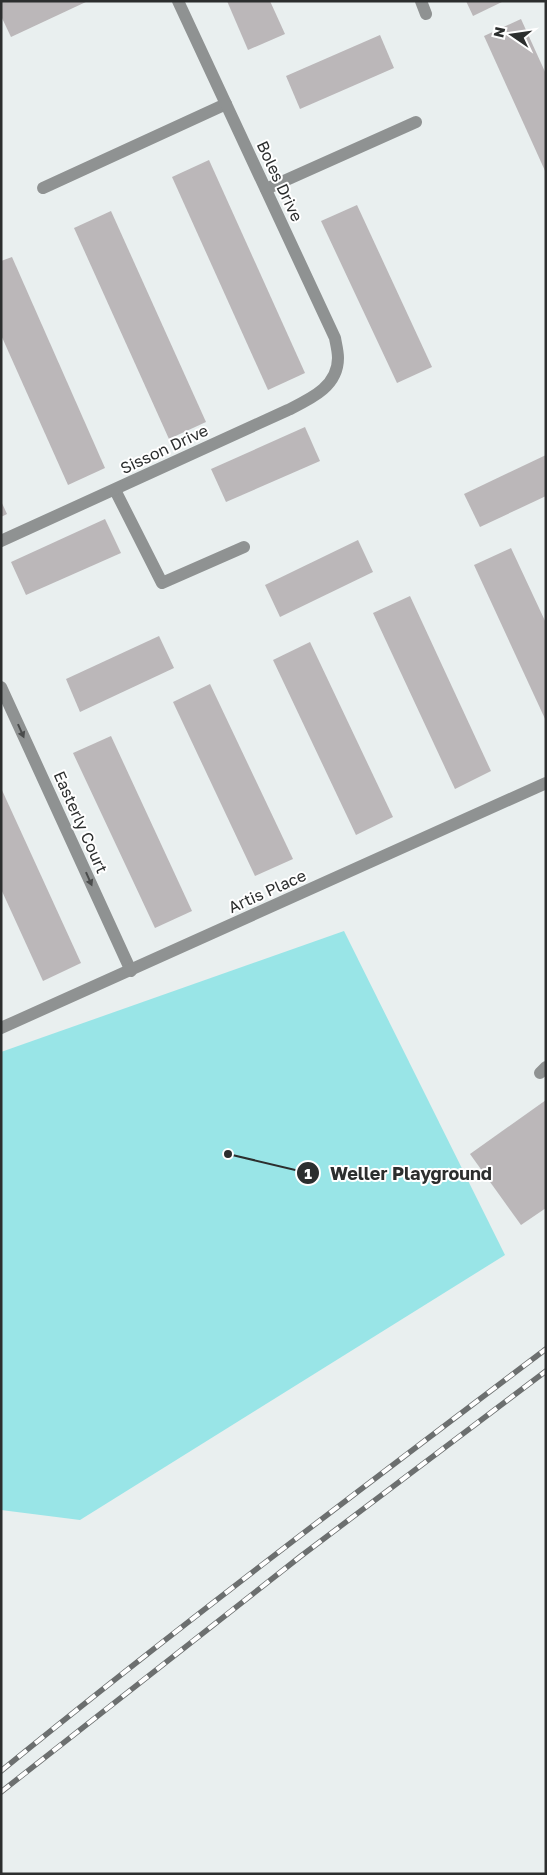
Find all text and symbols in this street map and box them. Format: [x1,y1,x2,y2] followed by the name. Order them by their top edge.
[487,10,537,60] north arrow
[489,25,508,39] text: N
[253,137,307,225] street label: Boles Drive
[117,420,211,478] street label: Sisson Drive
[18,724,26,738] one-way arrow
[50,768,112,876] street label: Easterly Court
[225,865,309,917] street label: Artis Place
[85,872,93,886] one-way arrow
[296,1157,502,1190] callout: Weller Playground
[330,1162,492,1184] text: Weller Playground
[304,1164,312,1182] text: 1

